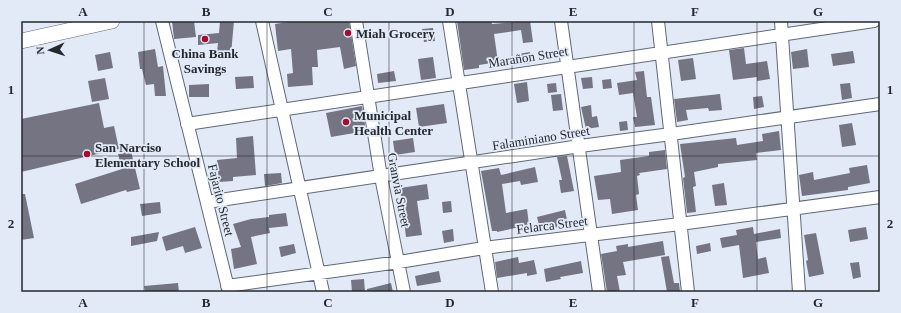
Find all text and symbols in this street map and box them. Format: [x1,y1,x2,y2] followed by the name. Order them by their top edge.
[78,4,88,19] text: A
[202,4,211,19] text: B
[323,4,333,19] text: C
[445,4,455,19] text: D
[569,4,577,19] text: E
[691,4,699,19] text: F
[813,4,823,19] text: G
[356,26,435,41] place label: Miah Grocery
[343,28,353,38] marker: Miah Grocery
[30,30,70,70] north arrow
[200,34,210,44] marker: China Bank Savings
[487,43,569,71] street label: Marañon Street
[34,46,46,55] text: N
[172,46,239,76] place label: China Bank Savings
[8,82,14,97] text: 1
[887,82,893,97] text: 1
[354,108,433,138] place label: Municipal Health Center
[341,117,351,127] marker: Municipal Health Center
[491,123,591,153] street label: Falaminiano Street
[95,140,200,170] place label: San Narciso Elementary School
[82,149,92,159] marker: San Narciso Elementary School
[384,152,414,229] street label: Granvia Street
[205,162,237,238] street label: Fajarito Street
[515,213,589,237] street label: Felarca Street
[8,216,14,231] text: 2
[887,216,893,231] text: 2
[78,295,88,310] text: A
[202,295,211,310] text: B
[323,295,333,310] text: C
[445,295,455,310] text: D
[569,295,577,310] text: E
[691,295,699,310] text: F
[813,295,823,310] text: G

